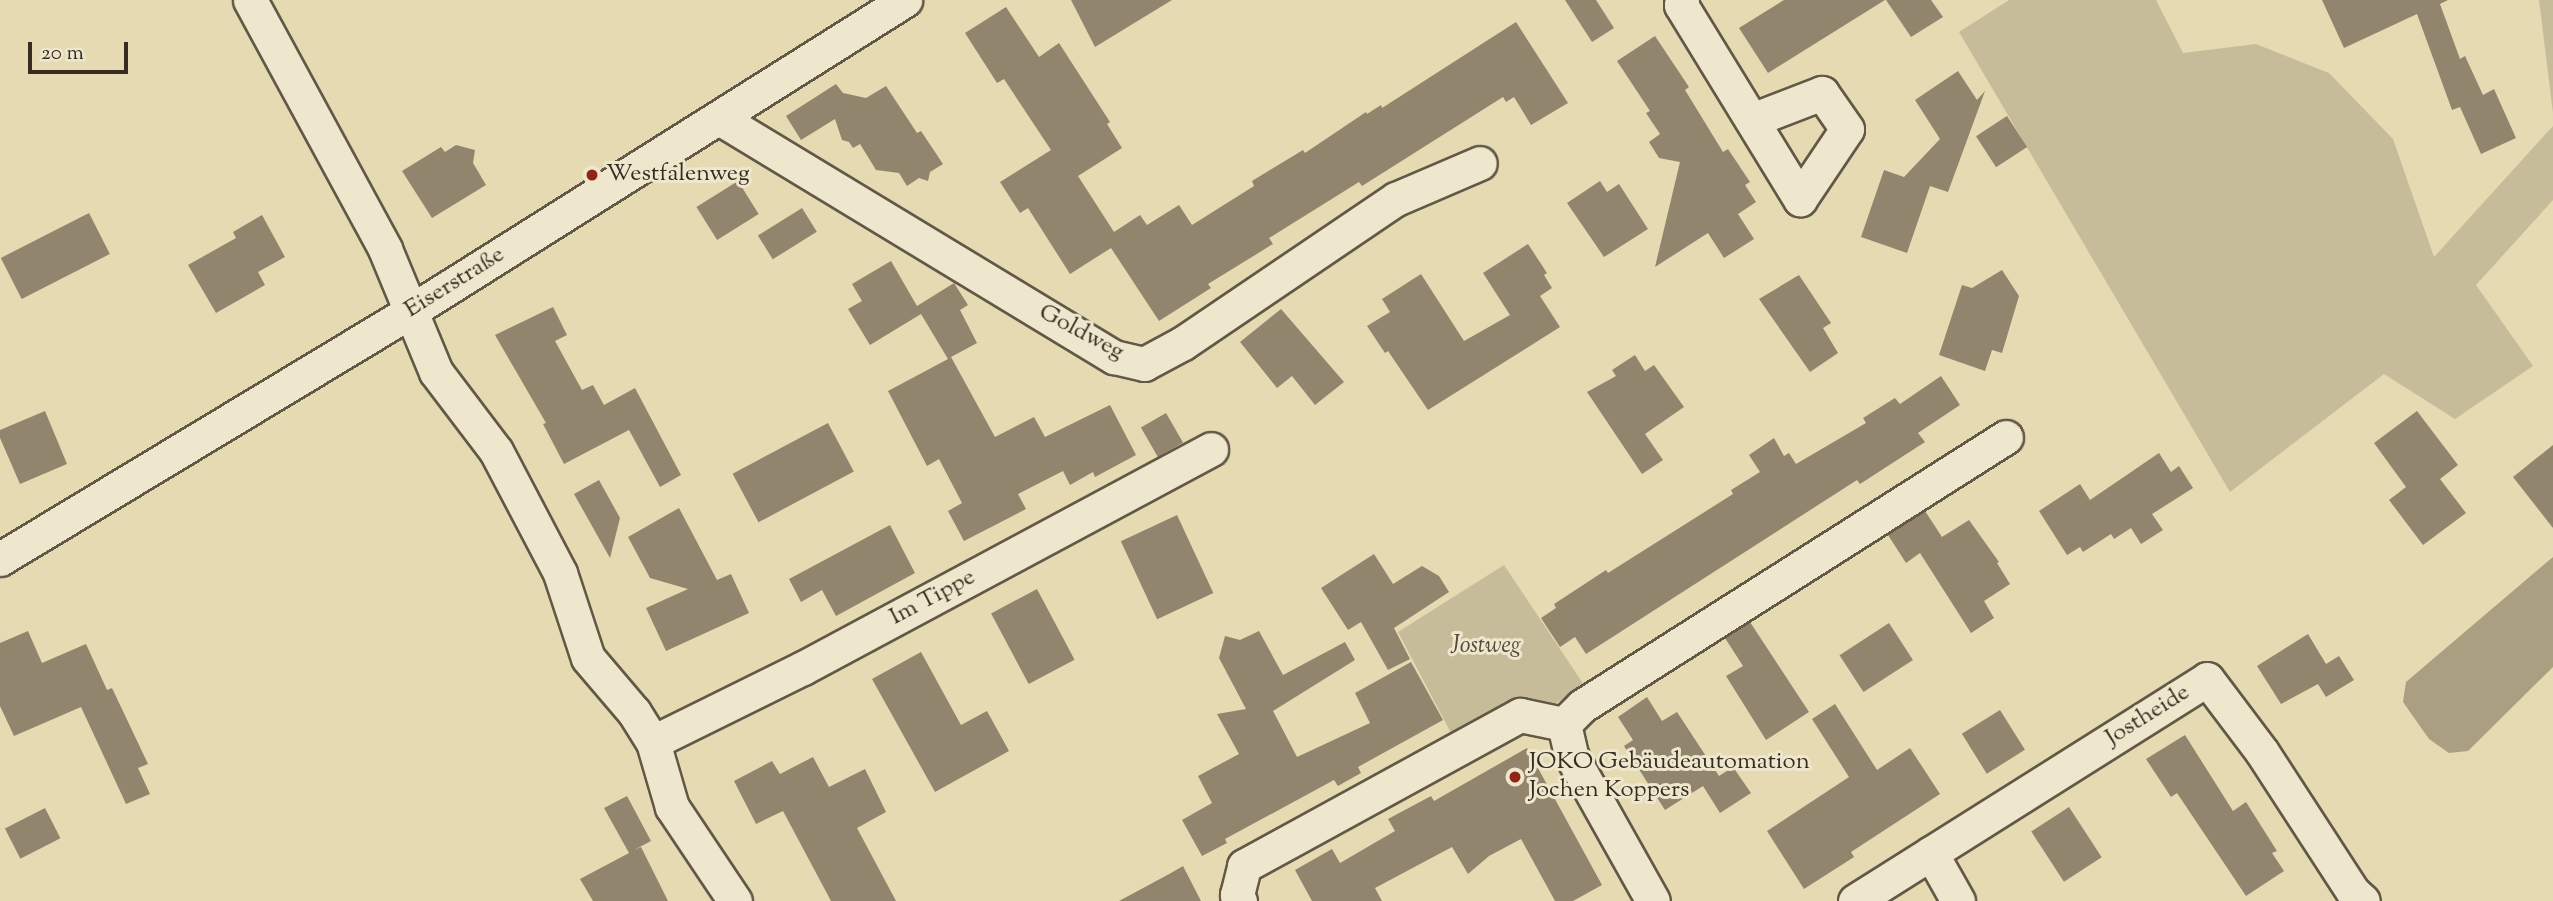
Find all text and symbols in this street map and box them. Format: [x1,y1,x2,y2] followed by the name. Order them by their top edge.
[32,28,131,72] scale bar
[41,39,84,69] text: 20 m
[606,161,750,189] place label: Westfalenweg
[584,167,600,183] marker: Westfalenweg
[400,241,510,325] street label: Eiserstraße
[1033,299,1129,367] street label: Goldweg
[885,564,981,632] street label: Im Tippe
[1451,633,1521,661] park label: Jostweg
[2101,679,2195,753] street label: Jostheide
[1529,749,1810,805] place label: JOKO Gebäudeautomation Jochen Koppers
[1507,769,1523,785] marker: JOKO Gebäudeautomation Jochen Koppers

